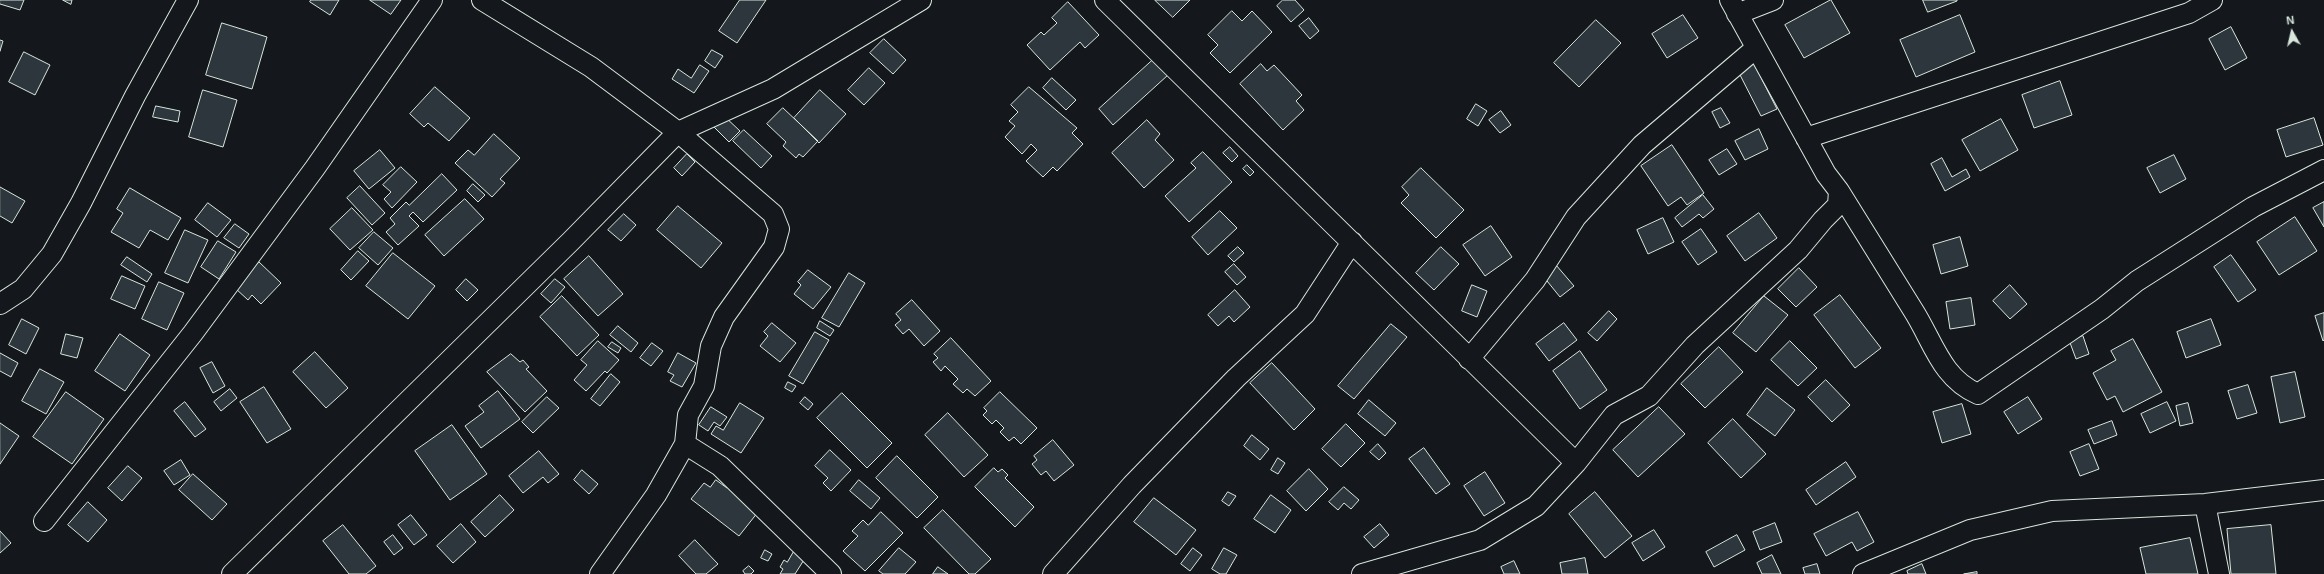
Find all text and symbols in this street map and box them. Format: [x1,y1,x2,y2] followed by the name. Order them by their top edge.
[2272,12,2312,52] north arrow
[2286,14,2295,27] text: N

